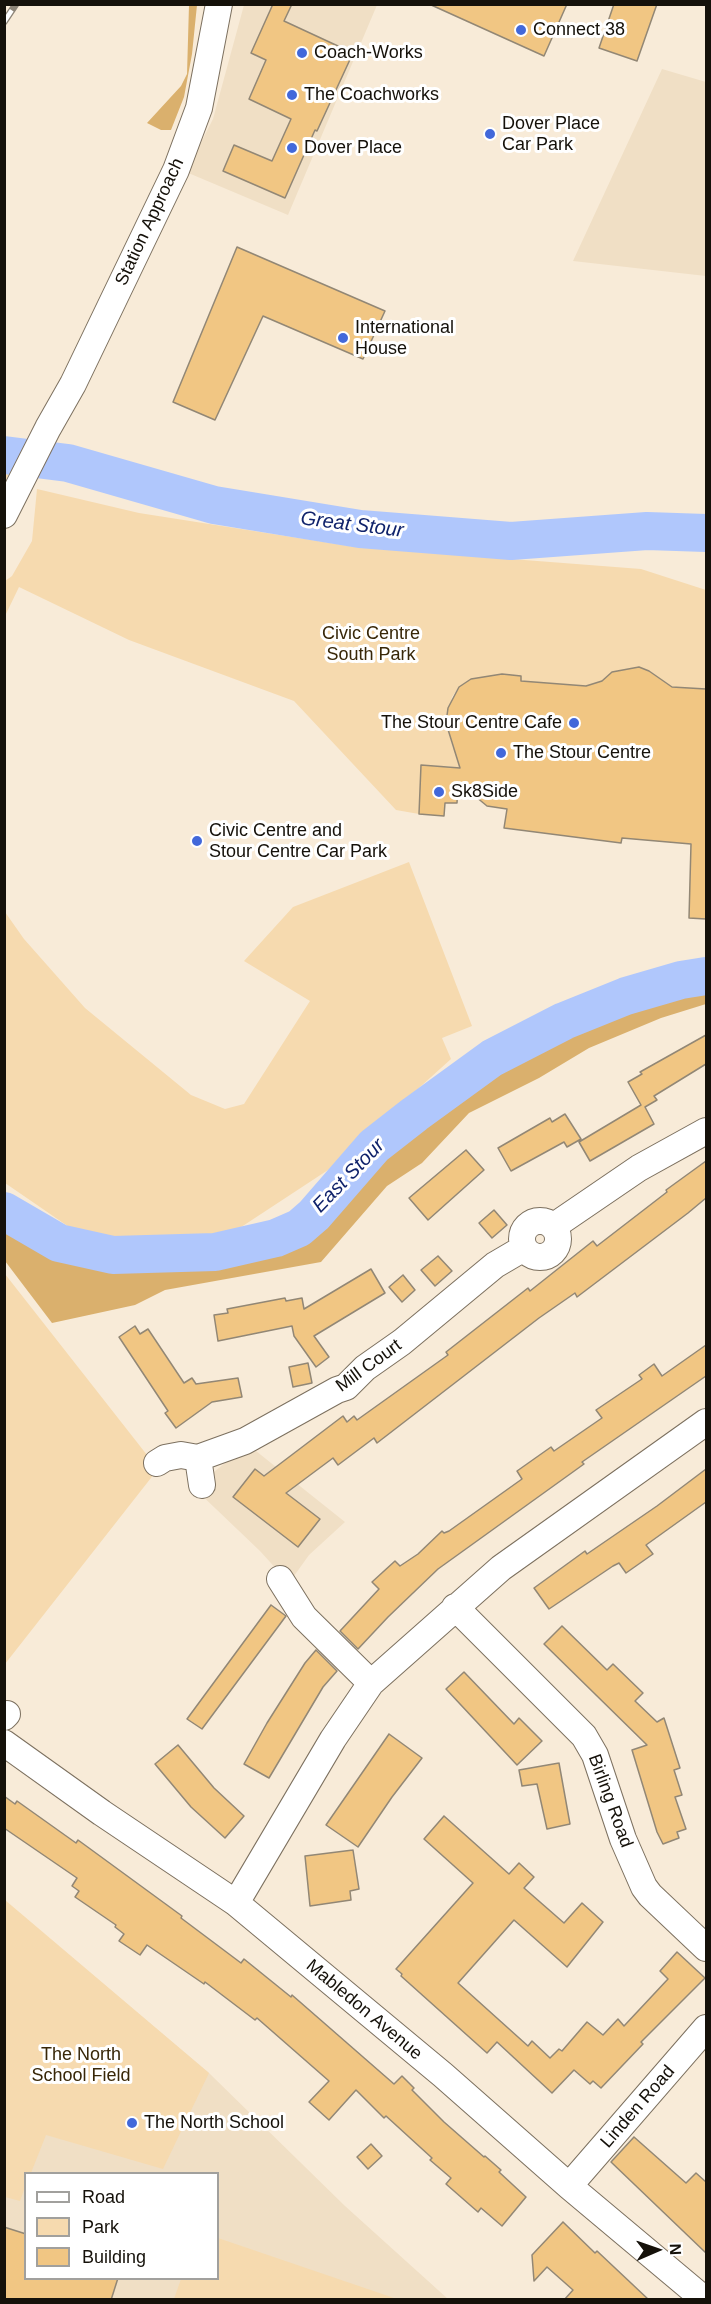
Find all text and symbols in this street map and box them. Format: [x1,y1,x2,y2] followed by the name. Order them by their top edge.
[533,19,625,41] place label: Connect 38
[514,23,528,37] marker: Connect 38
[314,42,423,64] place label: Coach-Works
[295,46,309,60] marker: Coach-Works
[304,84,439,106] place label: The Coachworks
[285,88,299,102] marker: The Coachworks
[502,113,600,156] place label: Dover Place Car Park
[483,127,497,141] marker: Dover Place Car Park
[304,137,402,159] place label: Dover Place
[285,141,299,155] marker: Dover Place
[111,155,189,289] street label: Station Approach
[355,317,454,360] place label: International House
[336,331,350,345] marker: International House
[299,507,405,543] water label: Great Stour
[322,623,420,666] park label: Civic Centre South Park
[381,712,562,734] place label: The Stour Centre Cafe
[567,716,581,730] marker: The Stour Centre Cafe
[513,742,651,764] place label: The Stour Centre
[494,746,508,760] marker: The Stour Centre
[451,781,518,803] place label: Sk8Side
[432,785,446,799] marker: Sk8Side
[209,820,387,862] place label: Civic Centre and Stour Centre Car Park
[190,834,204,848] marker: Civic Centre and Stour Centre Car Park
[308,1134,390,1218] water label: East Stour
[332,1335,406,1397] street label: Mill Court
[583,1751,637,1851] street label: Birling Road
[302,1955,426,2065] street label: Mabledon Avenue
[31,2044,131,2086] park label: The North School Field
[596,2061,680,2153] street label: Linden Road
[144,2112,284,2134] place label: The North School
[125,2116,139,2130] marker: The North School
[24,2172,219,2280] legend
[82,2187,125,2207] text: Road
[82,2217,119,2237] text: Park
[627,2220,687,2280] north arrow
[667,2243,684,2255] text: N
[82,2247,146,2267] text: Building

